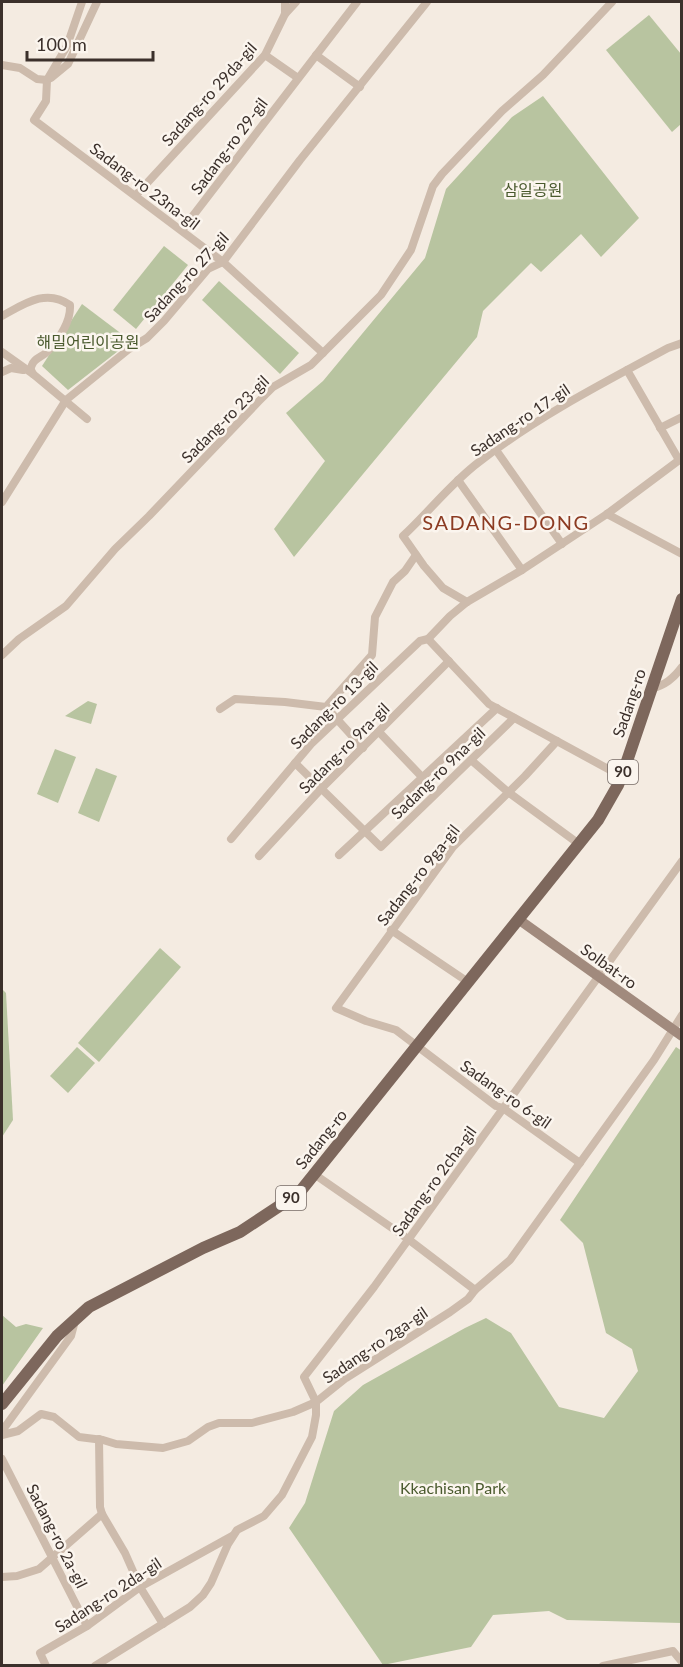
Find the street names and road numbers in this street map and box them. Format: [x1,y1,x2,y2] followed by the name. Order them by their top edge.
[157,38,260,149] street label: Sadang-ro 29da-gil
[186,94,271,198] street label: Sadang-ro 29-gil
[87,138,204,233] street label: Sadang-ro 23na-gil
[139,228,232,325] street label: Sadang-ro 27-gil
[177,371,272,466] street label: Sadang-ro 23-gil
[466,379,573,460] street label: Sadang-ro 17-gil
[286,657,381,752] street label: Sadang-ro 13-gil
[608,666,649,740] street label: Sadang-ro
[294,698,393,797] street label: Sadang-ro 9ra-gil
[387,723,489,822] street label: Sadang-ro 9na-gil
[608,760,638,784] road number: 90
[372,820,463,929] street label: Sadang-ro 9ga-gil
[578,939,641,992] street label: Solbat-ro
[457,1055,555,1132] street label: Sadang-ro 6-gil
[291,1105,350,1172] street label: Sadang-ro
[387,1122,480,1239] street label: Sadang-ro 2cha-gil
[276,1186,306,1210] road number: 90
[319,1302,431,1387] street label: Sadang-ro 2ga-gil
[23,1480,92,1591] street label: Sadang-ro 2a-gil
[51,1553,165,1636] street label: Sadang-ro 2da-gil

